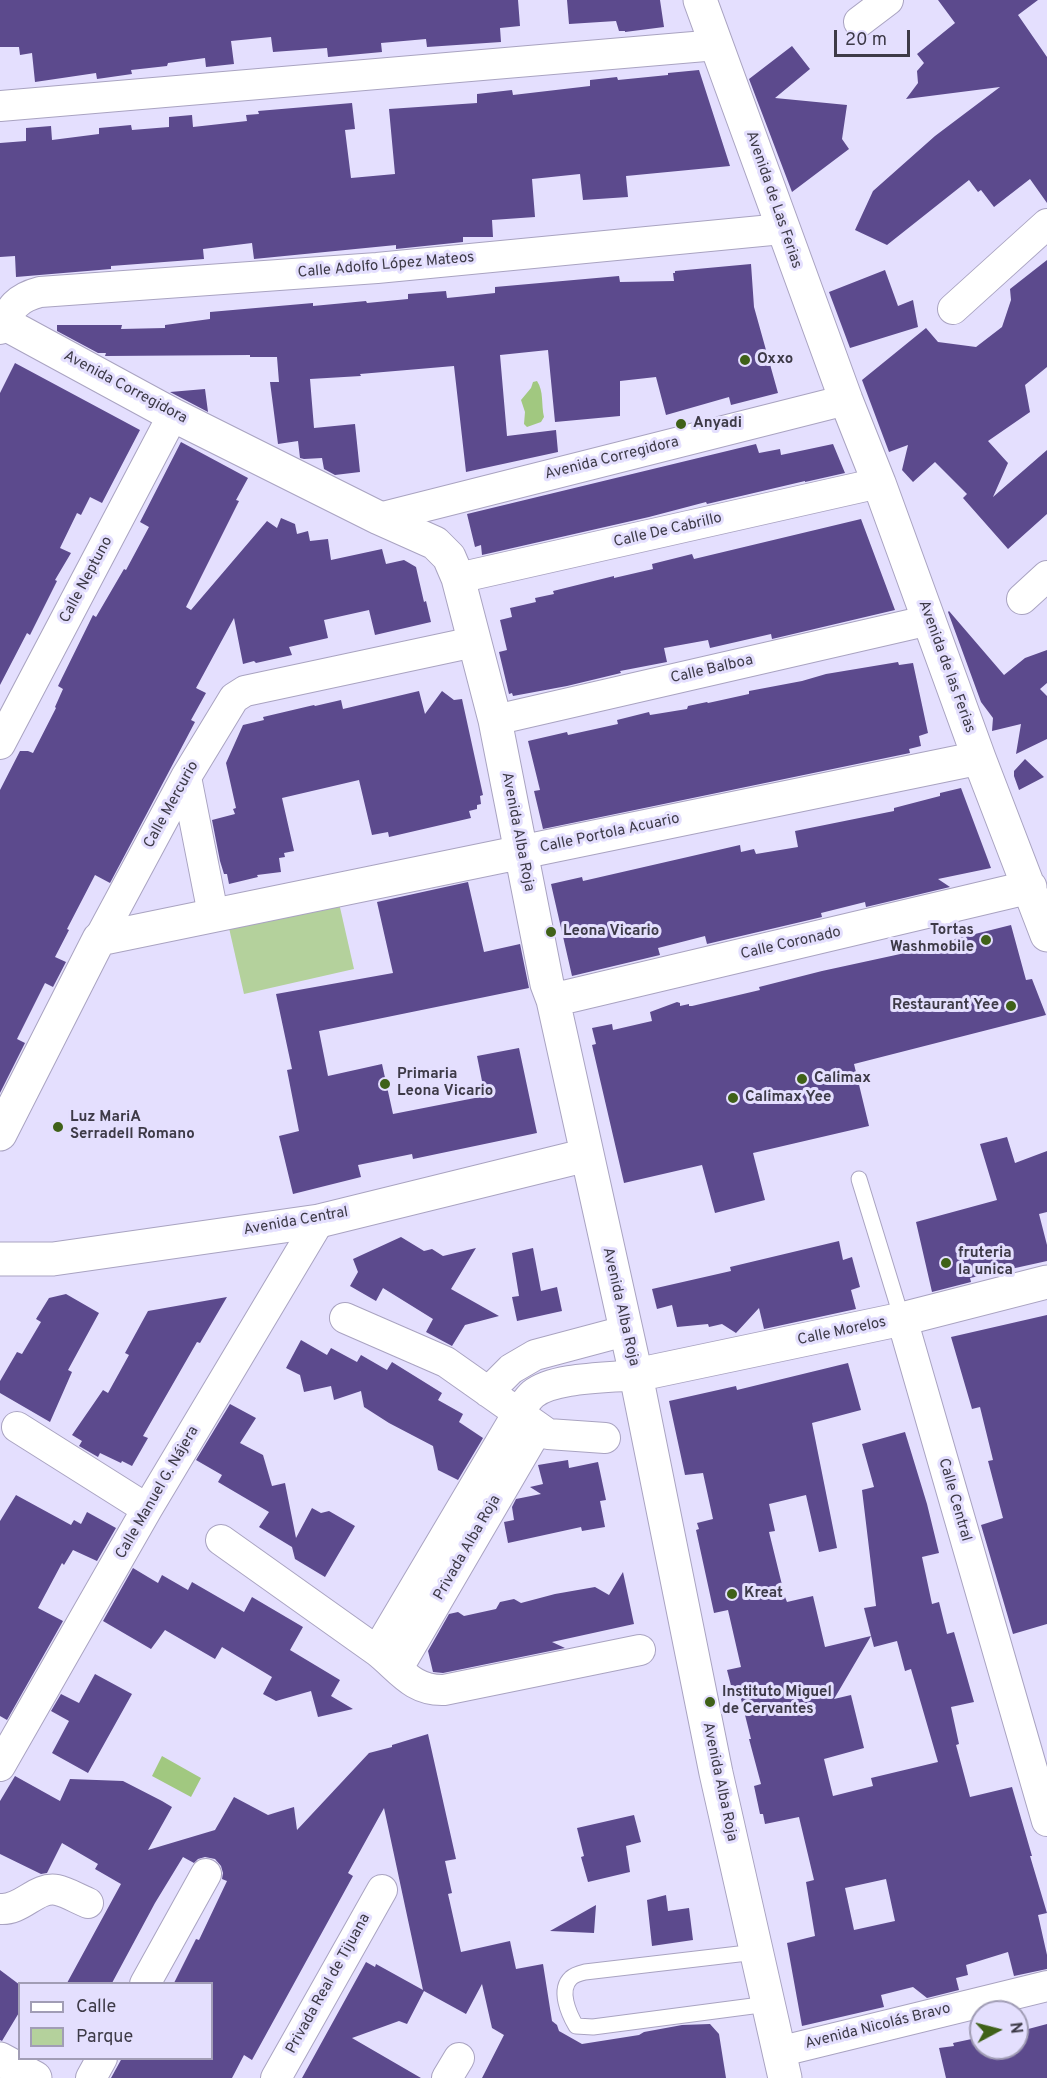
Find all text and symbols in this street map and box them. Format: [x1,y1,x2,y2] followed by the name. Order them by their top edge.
[837,18,914,56] scale bar
[845,29,887,52] text: 20 m
[741,129,805,271] street label: Avenida de Las Ferias
[297,249,475,283] street label: Calle Adolfo López Mateos
[60,348,190,428] street label: Avenida Corregidora
[757,351,793,369] place label: Oxxo
[738,353,752,367] marker: Oxxo
[693,415,742,433] place label: Anyadi
[674,417,688,431] marker: Anyadi
[543,434,681,484] street label: Avenida Corregidora
[612,510,724,552] street label: Calle De Cabrillo
[57,534,117,626] street label: Calle Neptuno
[914,598,978,736] street label: Avenida de las Ferias
[669,652,755,688] street label: Calle Balboa
[141,758,203,852] street label: Calle Mercurio
[497,771,537,893] street label: Avenida Alba Roja
[539,810,681,858] street label: Calle Portola Acuario
[890,922,974,957] place label: Tortas Washmobile
[563,923,659,941] place label: Leona Vicario
[739,924,843,964] street label: Calle Coronado
[544,925,558,939] marker: Leona Vicario
[979,933,993,947] marker: Tortas Washmobile
[892,997,999,1015] place label: Restaurant Yee
[1004,999,1018,1013] marker: Restaurant Yee
[397,1066,493,1101] place label: Primaria Leona Vicario
[814,1070,871,1088] place label: Calimax
[795,1072,809,1086] marker: Calimax
[378,1077,392,1091] marker: Primaria Leona Vicario
[745,1089,831,1107] place label: Calimax Yee
[726,1091,740,1105] marker: Calimax Yee
[70,1109,195,1144] place label: Luz MariA Serradell Romano
[51,1120,65,1134] marker: Luz MariA Serradell Romano
[242,1204,350,1240] street label: Avenida Central
[958,1245,1013,1280] place label: fruteria la unica
[598,1246,642,1368] street label: Avenida Alba Roja
[939,1256,953,1270] marker: fruteria la unica
[796,1314,888,1350] street label: Calle Morelos
[113,1423,203,1563] street label: Calle Manuel G. Nájera
[934,1456,974,1544] street label: Calle Central
[431,1492,505,1604] street label: Privada Alba Roja
[744,1585,783,1603] place label: Kreat
[725,1587,739,1601] marker: Kreat
[722,1684,832,1719] place label: Instituto Miguel de Cervantes
[703,1695,717,1709] marker: Instituto Miguel de Cervantes
[698,1721,740,1843] street label: Avenida Alba Roja
[283,1911,375,2057] street label: Privada Real de Tijuana
[18,1982,213,2060] legend
[76,1996,116,2019] text: Calle
[803,2000,953,2054] street label: Avenida Nicolás Bravo
[969,2000,1029,2060] north arrow
[1004,2021,1026,2035] text: N
[76,2026,133,2049] text: Parque

